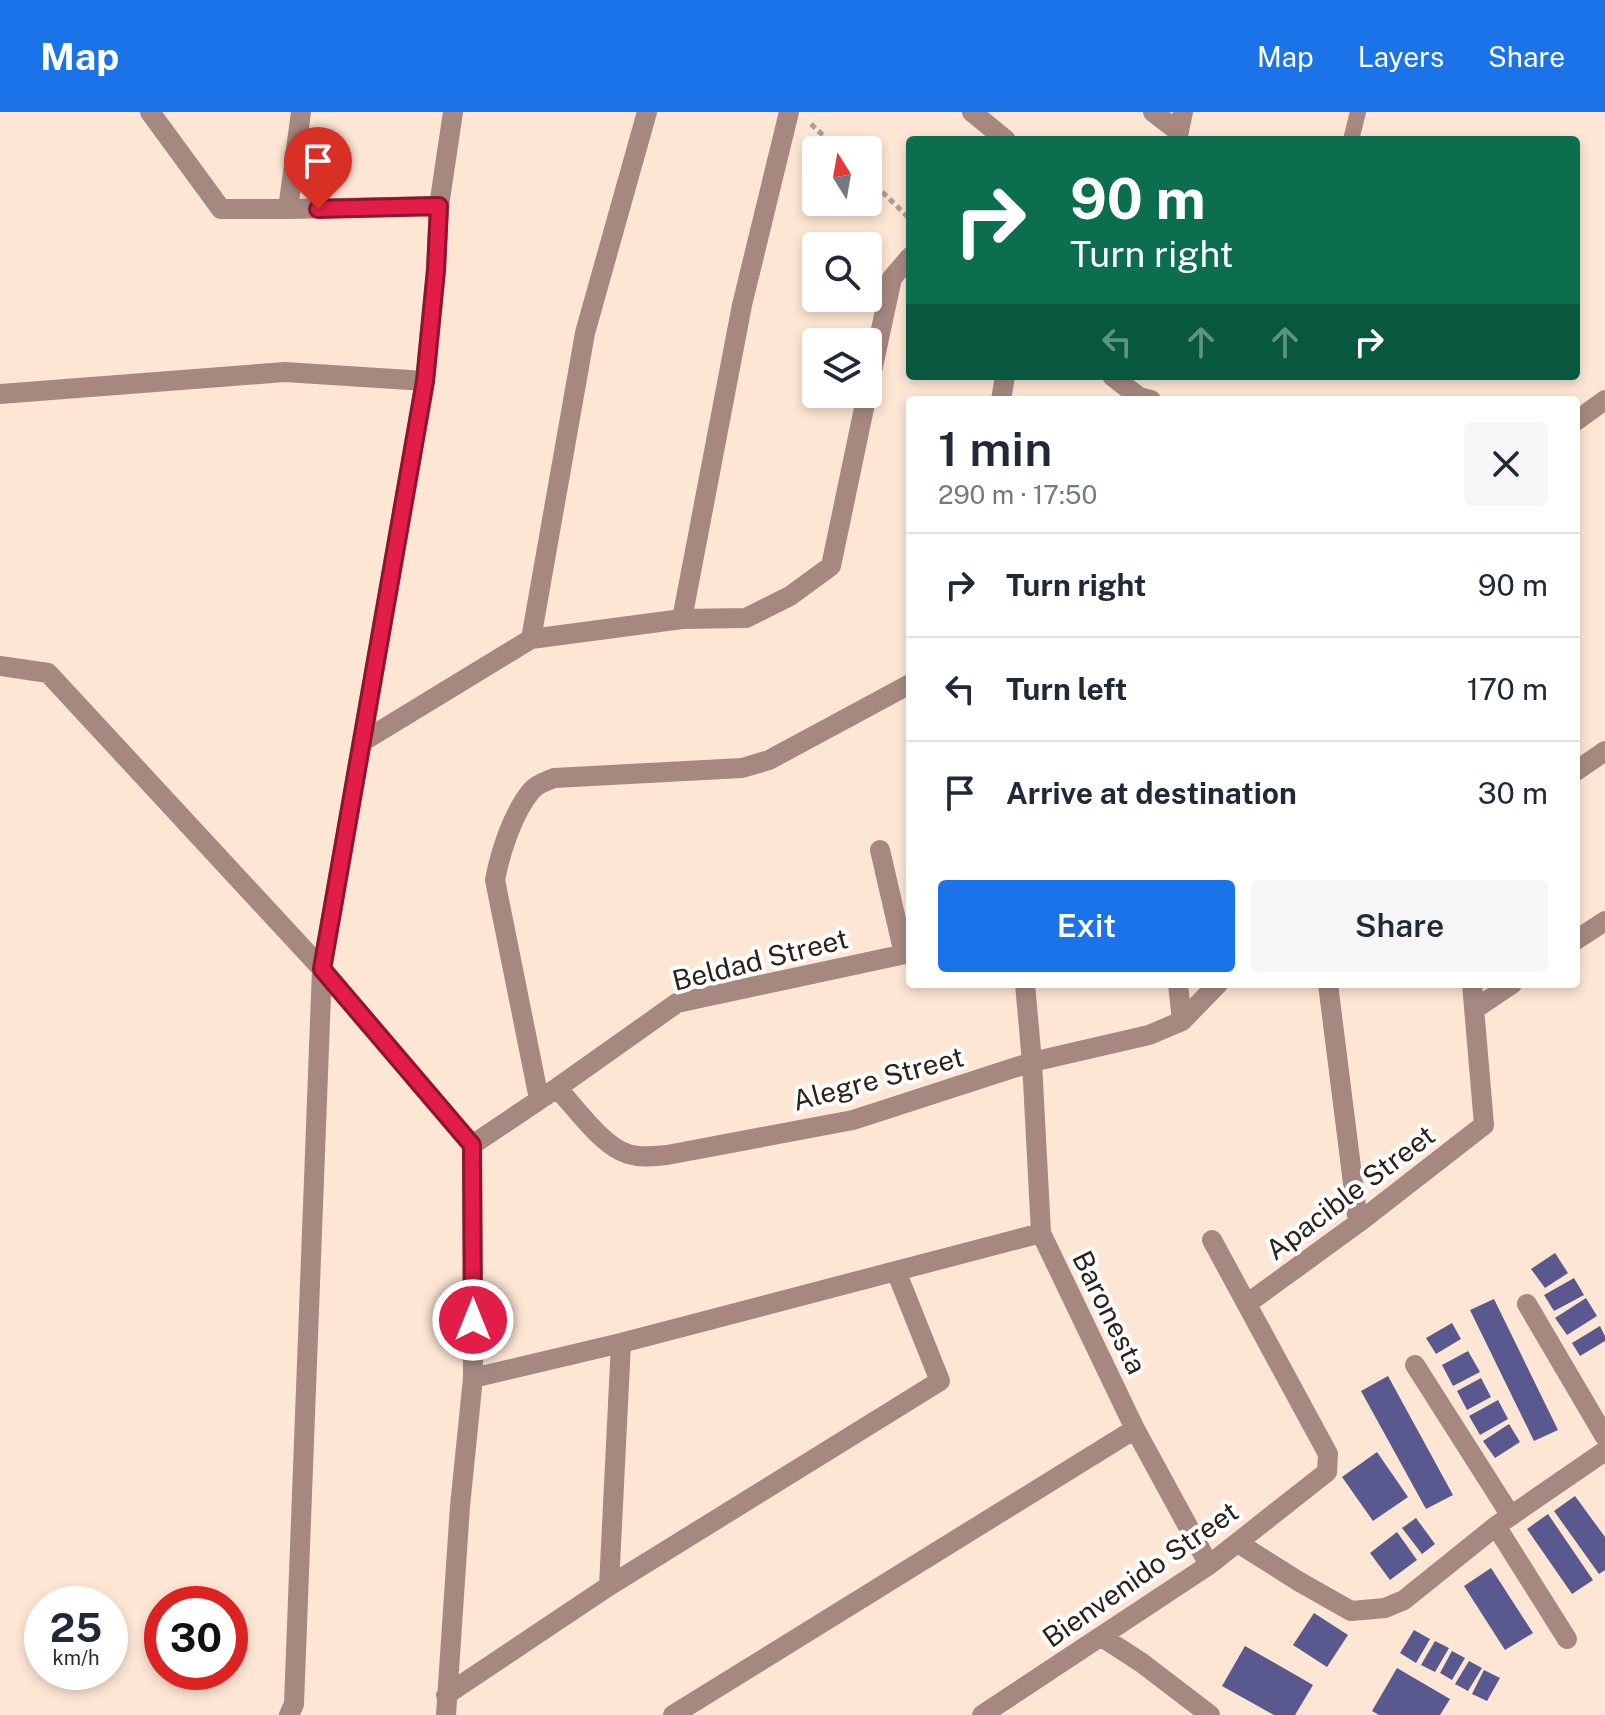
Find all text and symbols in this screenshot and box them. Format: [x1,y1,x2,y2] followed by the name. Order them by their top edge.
[40,34,119,79] text: Map
[1257,40,1314,73] text: Map
[1358,40,1444,73] text: Layers
[1488,40,1565,73] text: Share
[284,127,352,209] pin
[802,136,882,216] north arrow
[802,136,882,408] map controls
[296,139,340,183] icon: arrive
[1070,166,1206,232] text: 90 m
[938,168,1042,272] icon: right
[802,232,882,312] button: search
[1070,233,1233,275] text: Turn right
[1095,320,1139,364] icon: left
[1179,320,1223,364] icon: ahead
[1263,320,1307,364] icon: ahead
[1347,320,1391,364] icon: right
[802,328,882,408] button: layers
[938,420,1052,477] text: 1 min
[1464,422,1548,506] button: close
[938,479,1097,510] text: 290 m · 17:50
[938,563,982,607] icon: right
[1006,567,1146,603] text: Turn right
[1478,567,1548,603] text: 90 m
[938,667,982,711] icon: left
[1006,671,1127,707] text: Turn left
[1467,671,1548,707] text: 170 m
[938,771,982,815] icon: arrive
[1006,775,1297,811] text: Arrive at destination
[1478,775,1548,811] text: 30 m
[938,880,1235,972] button: Exit
[1251,880,1548,972] button: Share
[669,921,851,997] street label: Beldad Street
[789,1039,967,1117] street label: Alegre Street
[1259,1118,1441,1266] street label: Apacible Street
[1066,1245,1154,1379] street label: Baronesta
[431,1278,515,1362] position arrow
[1036,1494,1244,1654] street label: Bienvenido Street
[144,1586,248,1690] speed limit sign: 30
[50,1604,102,1651] text: 25
[52,1646,100,1670] text: km/h

